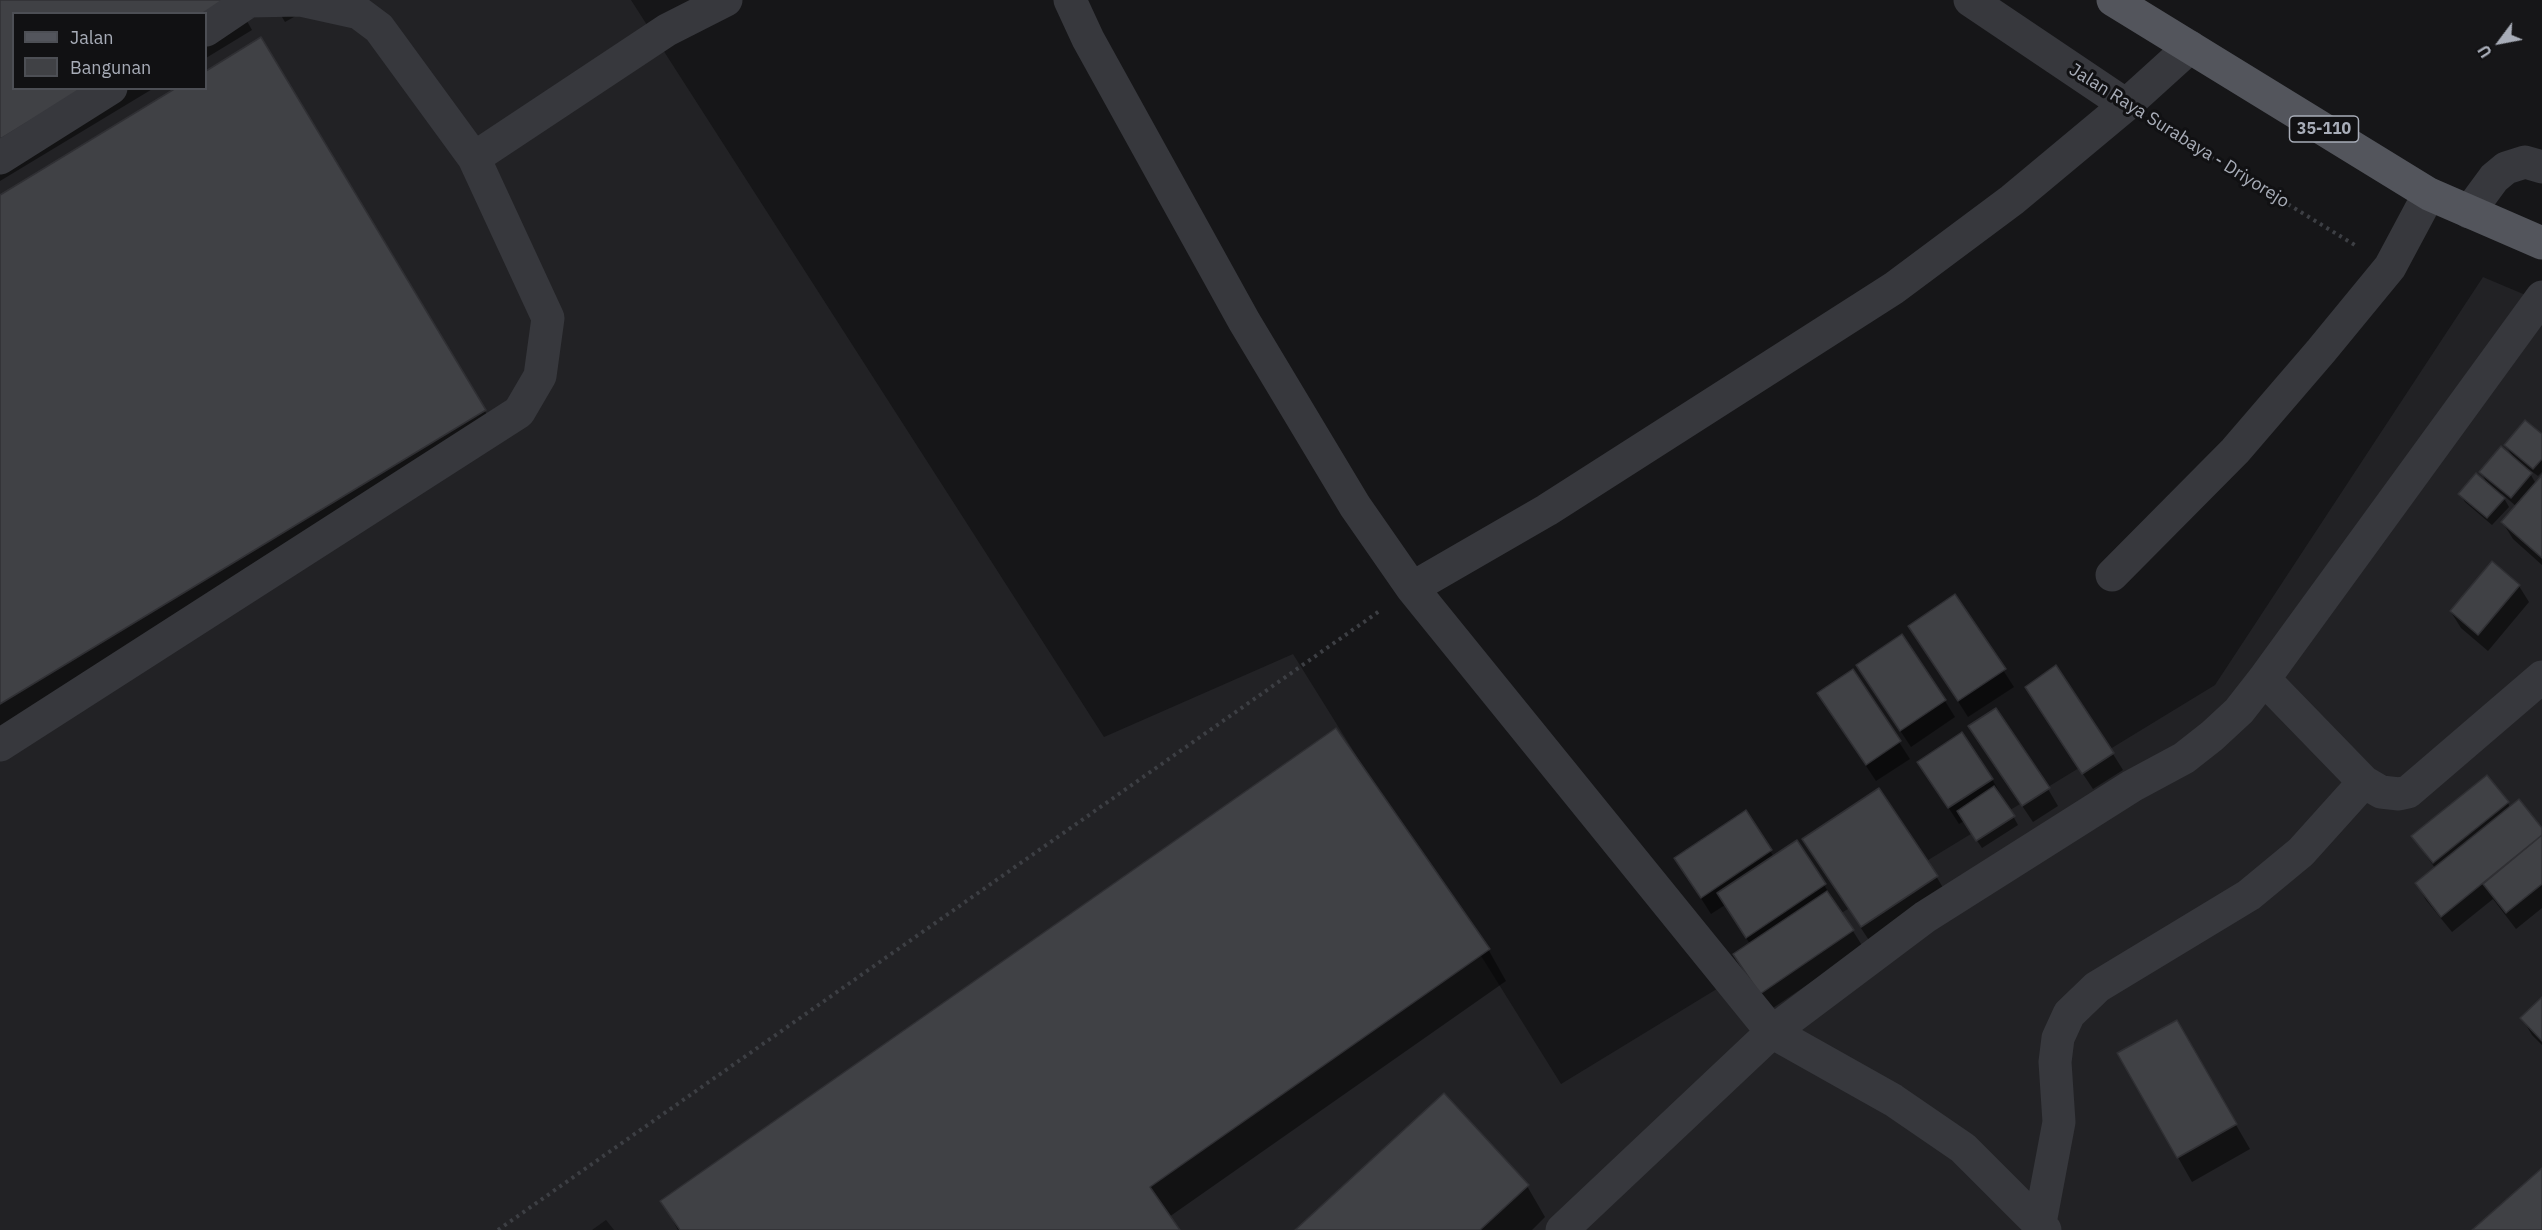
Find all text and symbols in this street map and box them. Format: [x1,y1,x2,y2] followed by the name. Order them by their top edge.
[12,12,207,90] legend
[2470,12,2530,72] north arrow
[70,26,114,49] text: Jalan
[2473,42,2496,62] text: U
[70,56,151,79] text: Bangunan
[2065,59,2293,213] street label: Jalan Raya Surabaya - Driyorejo
[2290,116,2358,142] road number: 35-110

